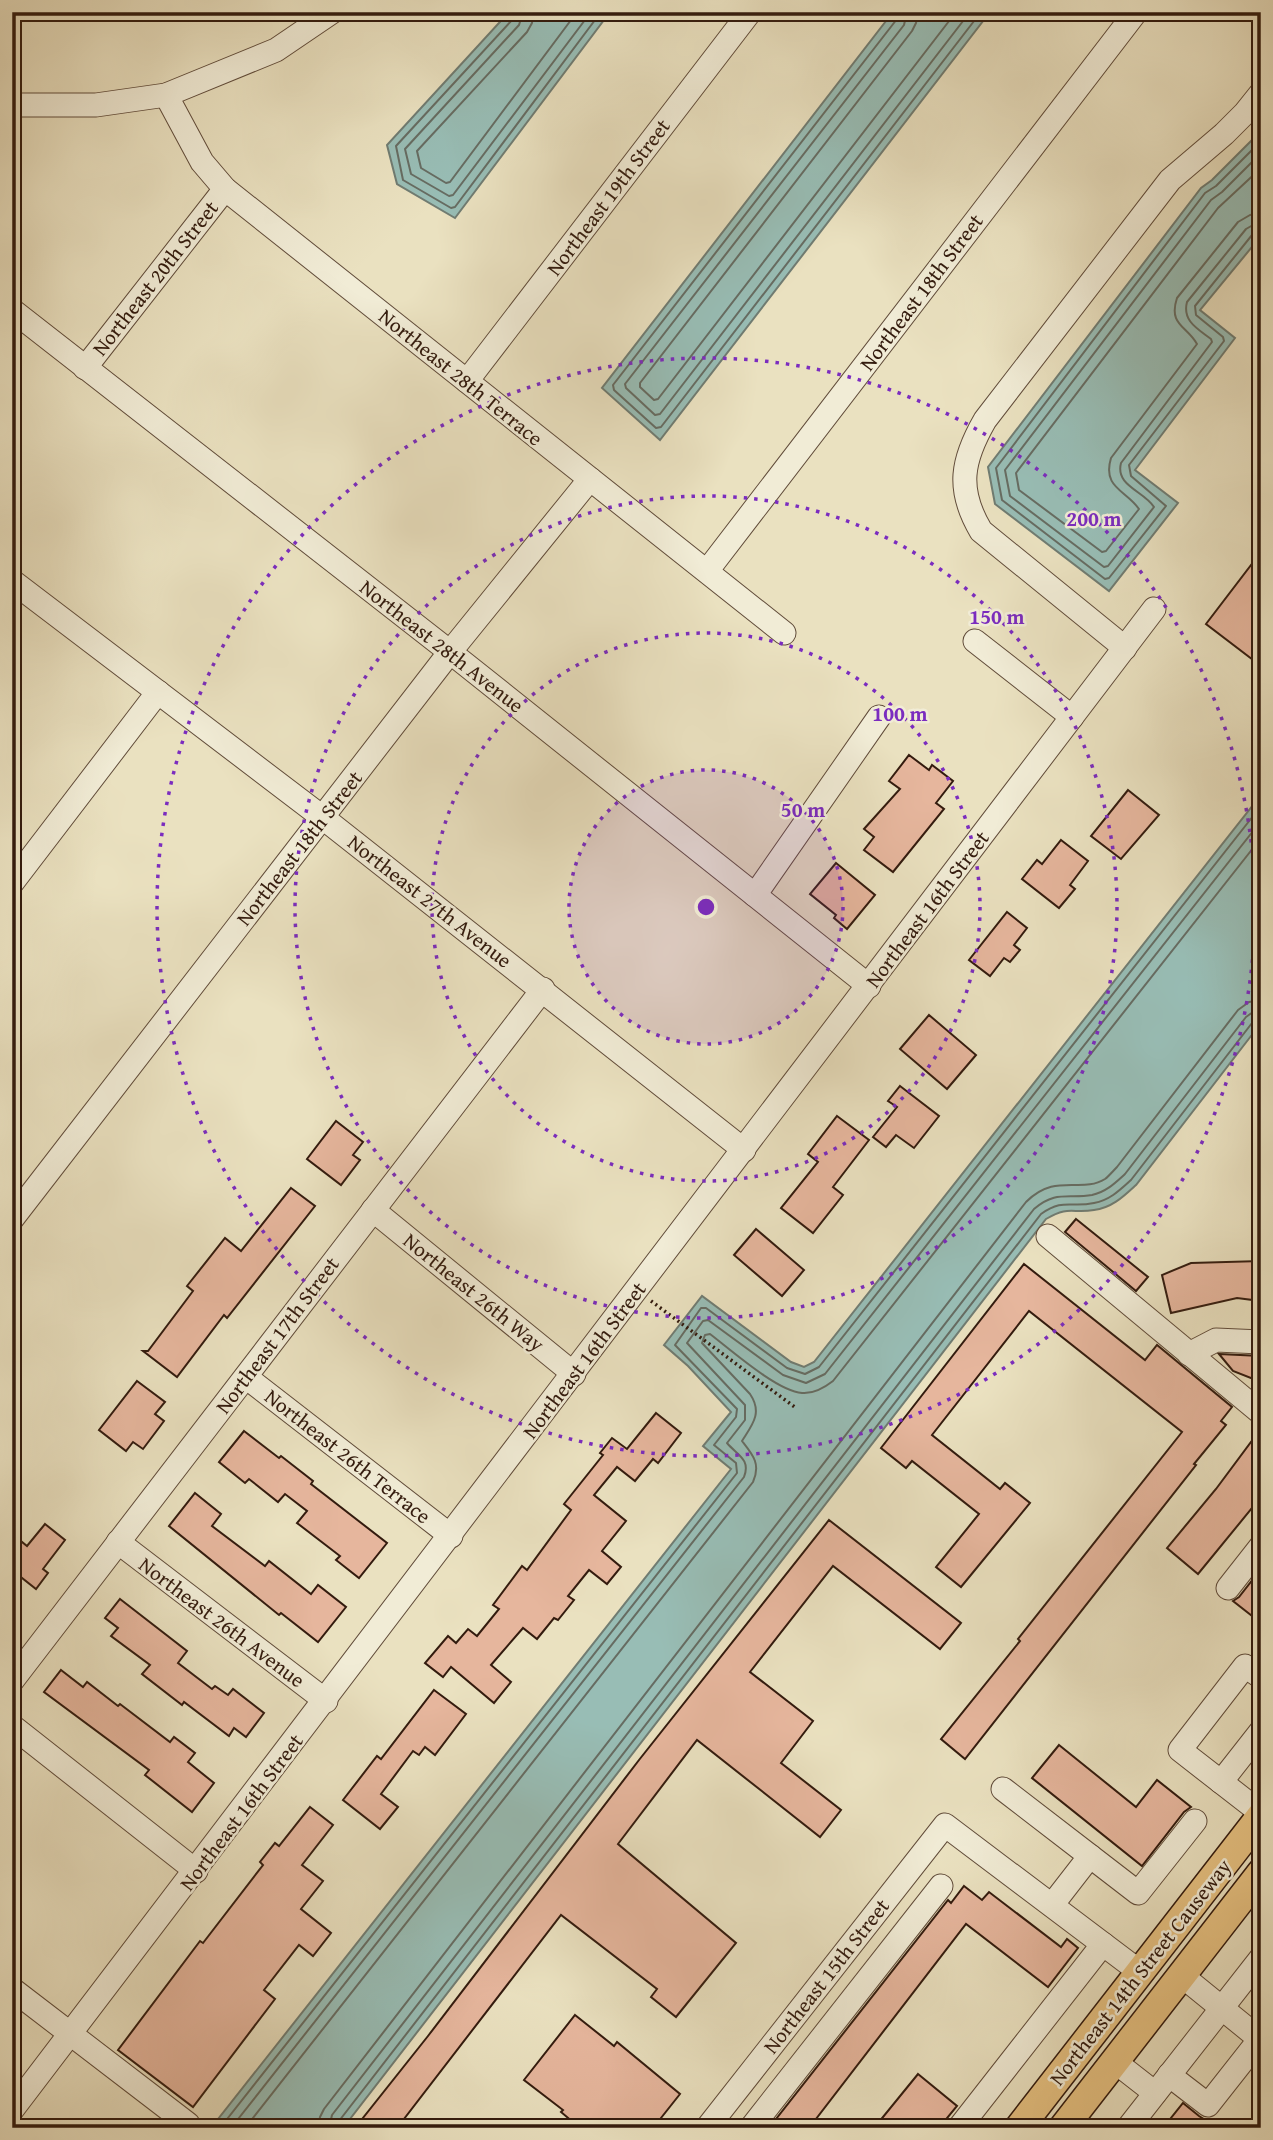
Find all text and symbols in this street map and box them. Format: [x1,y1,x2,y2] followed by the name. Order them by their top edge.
[539,111,678,282] street label: Northeast 19th Street
[84,193,226,362] street label: Northeast 20th Street
[852,206,991,377] street label: Northeast 18th Street
[372,301,550,453] street label: Northeast 28th Terrace
[1066,503,1122,534] text: 200 m
[353,572,531,720] street label: Northeast 28th Avenue
[969,601,1025,632] text: 150 m
[872,698,928,729] text: 100 m
[228,763,370,932] street label: Northeast 18th Street
[781,794,825,825] text: 50 m
[858,823,997,994] street label: Northeast 16th Street
[341,827,519,975] street label: Northeast 27th Avenue
[694,895,718,919] centre of rings
[397,1225,552,1359] street label: Northeast 26th Way
[208,1249,347,1420] street label: Northeast 17th Street
[515,1274,654,1445] street label: Northeast 16th Street
[258,1381,438,1531] street label: Northeast 26th Terrace
[132,1549,312,1695] street label: Northeast 26th Avenue
[172,1726,311,1897] street label: Northeast 16th Street
[1042,1852,1239,2092] street label: Northeast 14th Street Causeway
[755,1891,897,2060] street label: Northeast 15th Street

